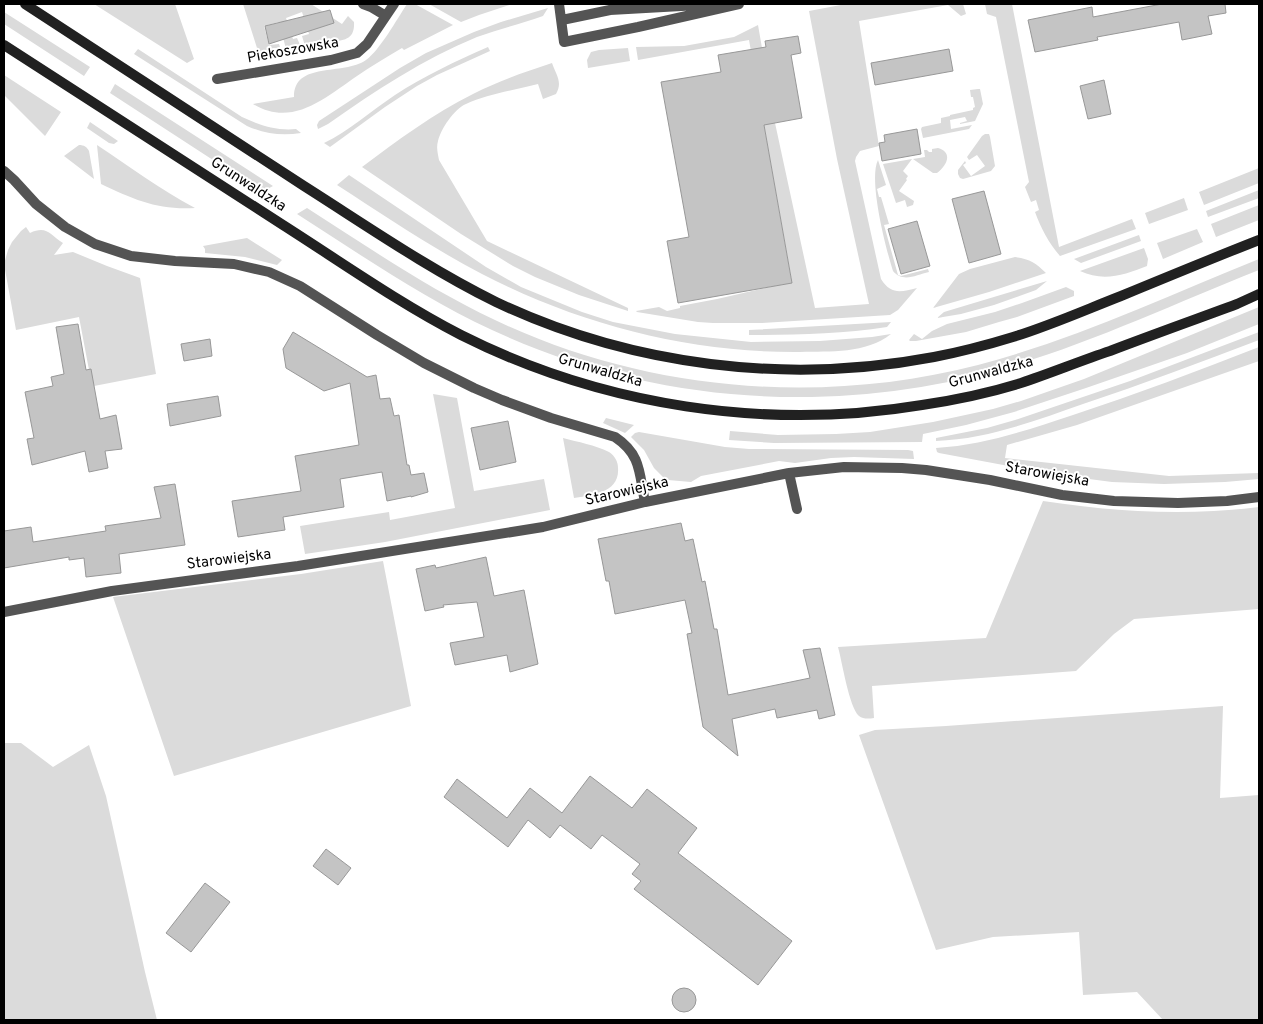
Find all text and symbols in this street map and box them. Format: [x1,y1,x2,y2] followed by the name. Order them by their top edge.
[246,34,340,68] street label: Piekoszowska
[206,153,290,217] street label: Grunwaldzka
[556,350,644,392] street label: Grunwaldzka
[947,353,1035,393] street label: Grunwaldzka
[1003,458,1091,492] street label: Starowiejska
[583,473,671,511] street label: Starowiejska
[186,545,272,575] street label: Starowiejska

